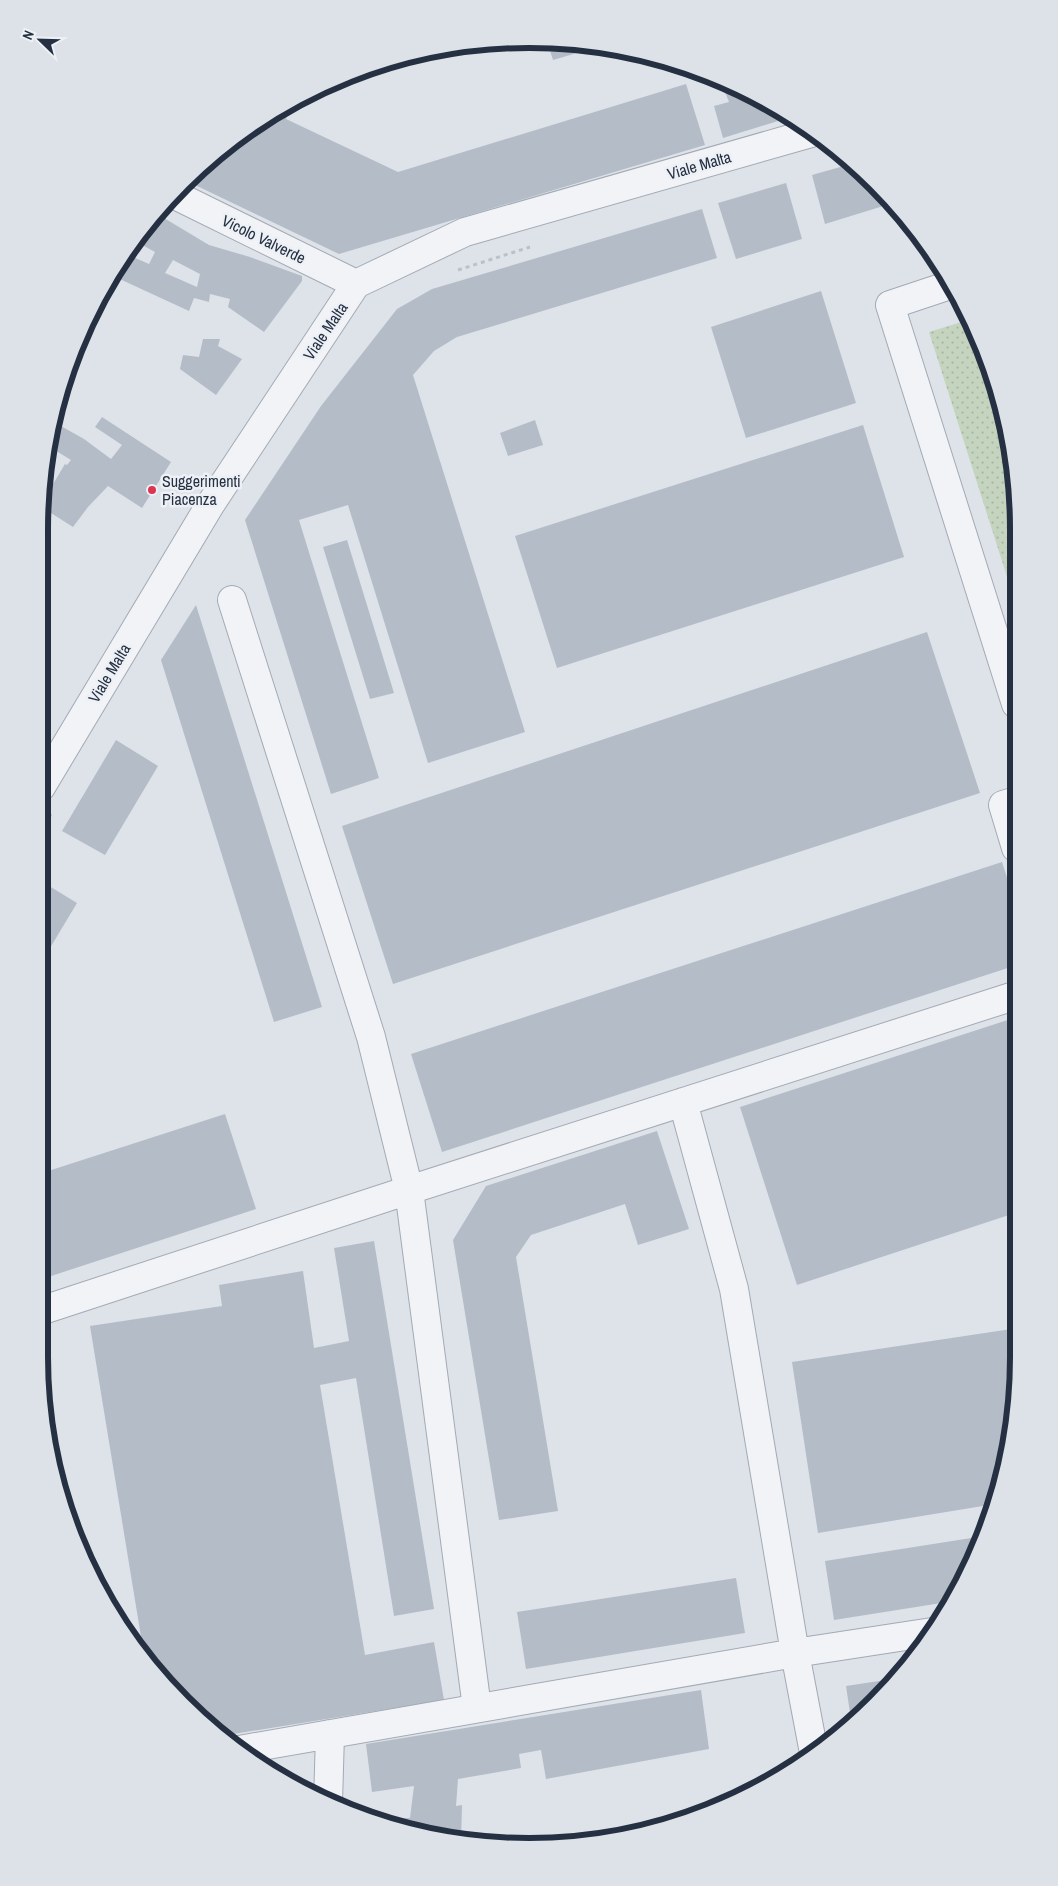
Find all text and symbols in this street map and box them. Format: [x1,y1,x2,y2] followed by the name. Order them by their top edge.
[15,15,65,65] north arrow
[18,28,38,42] text: N
[665,145,734,185] street label: Viale Malta
[218,209,310,269] street label: Vicolo Valverde
[298,297,353,364] street label: Viale Malta
[162,470,241,510] place label: Suggerimenti Piacenza
[146,484,158,496] marker: Suggerimenti Piacenza
[83,639,136,707] street label: Viale Malta

